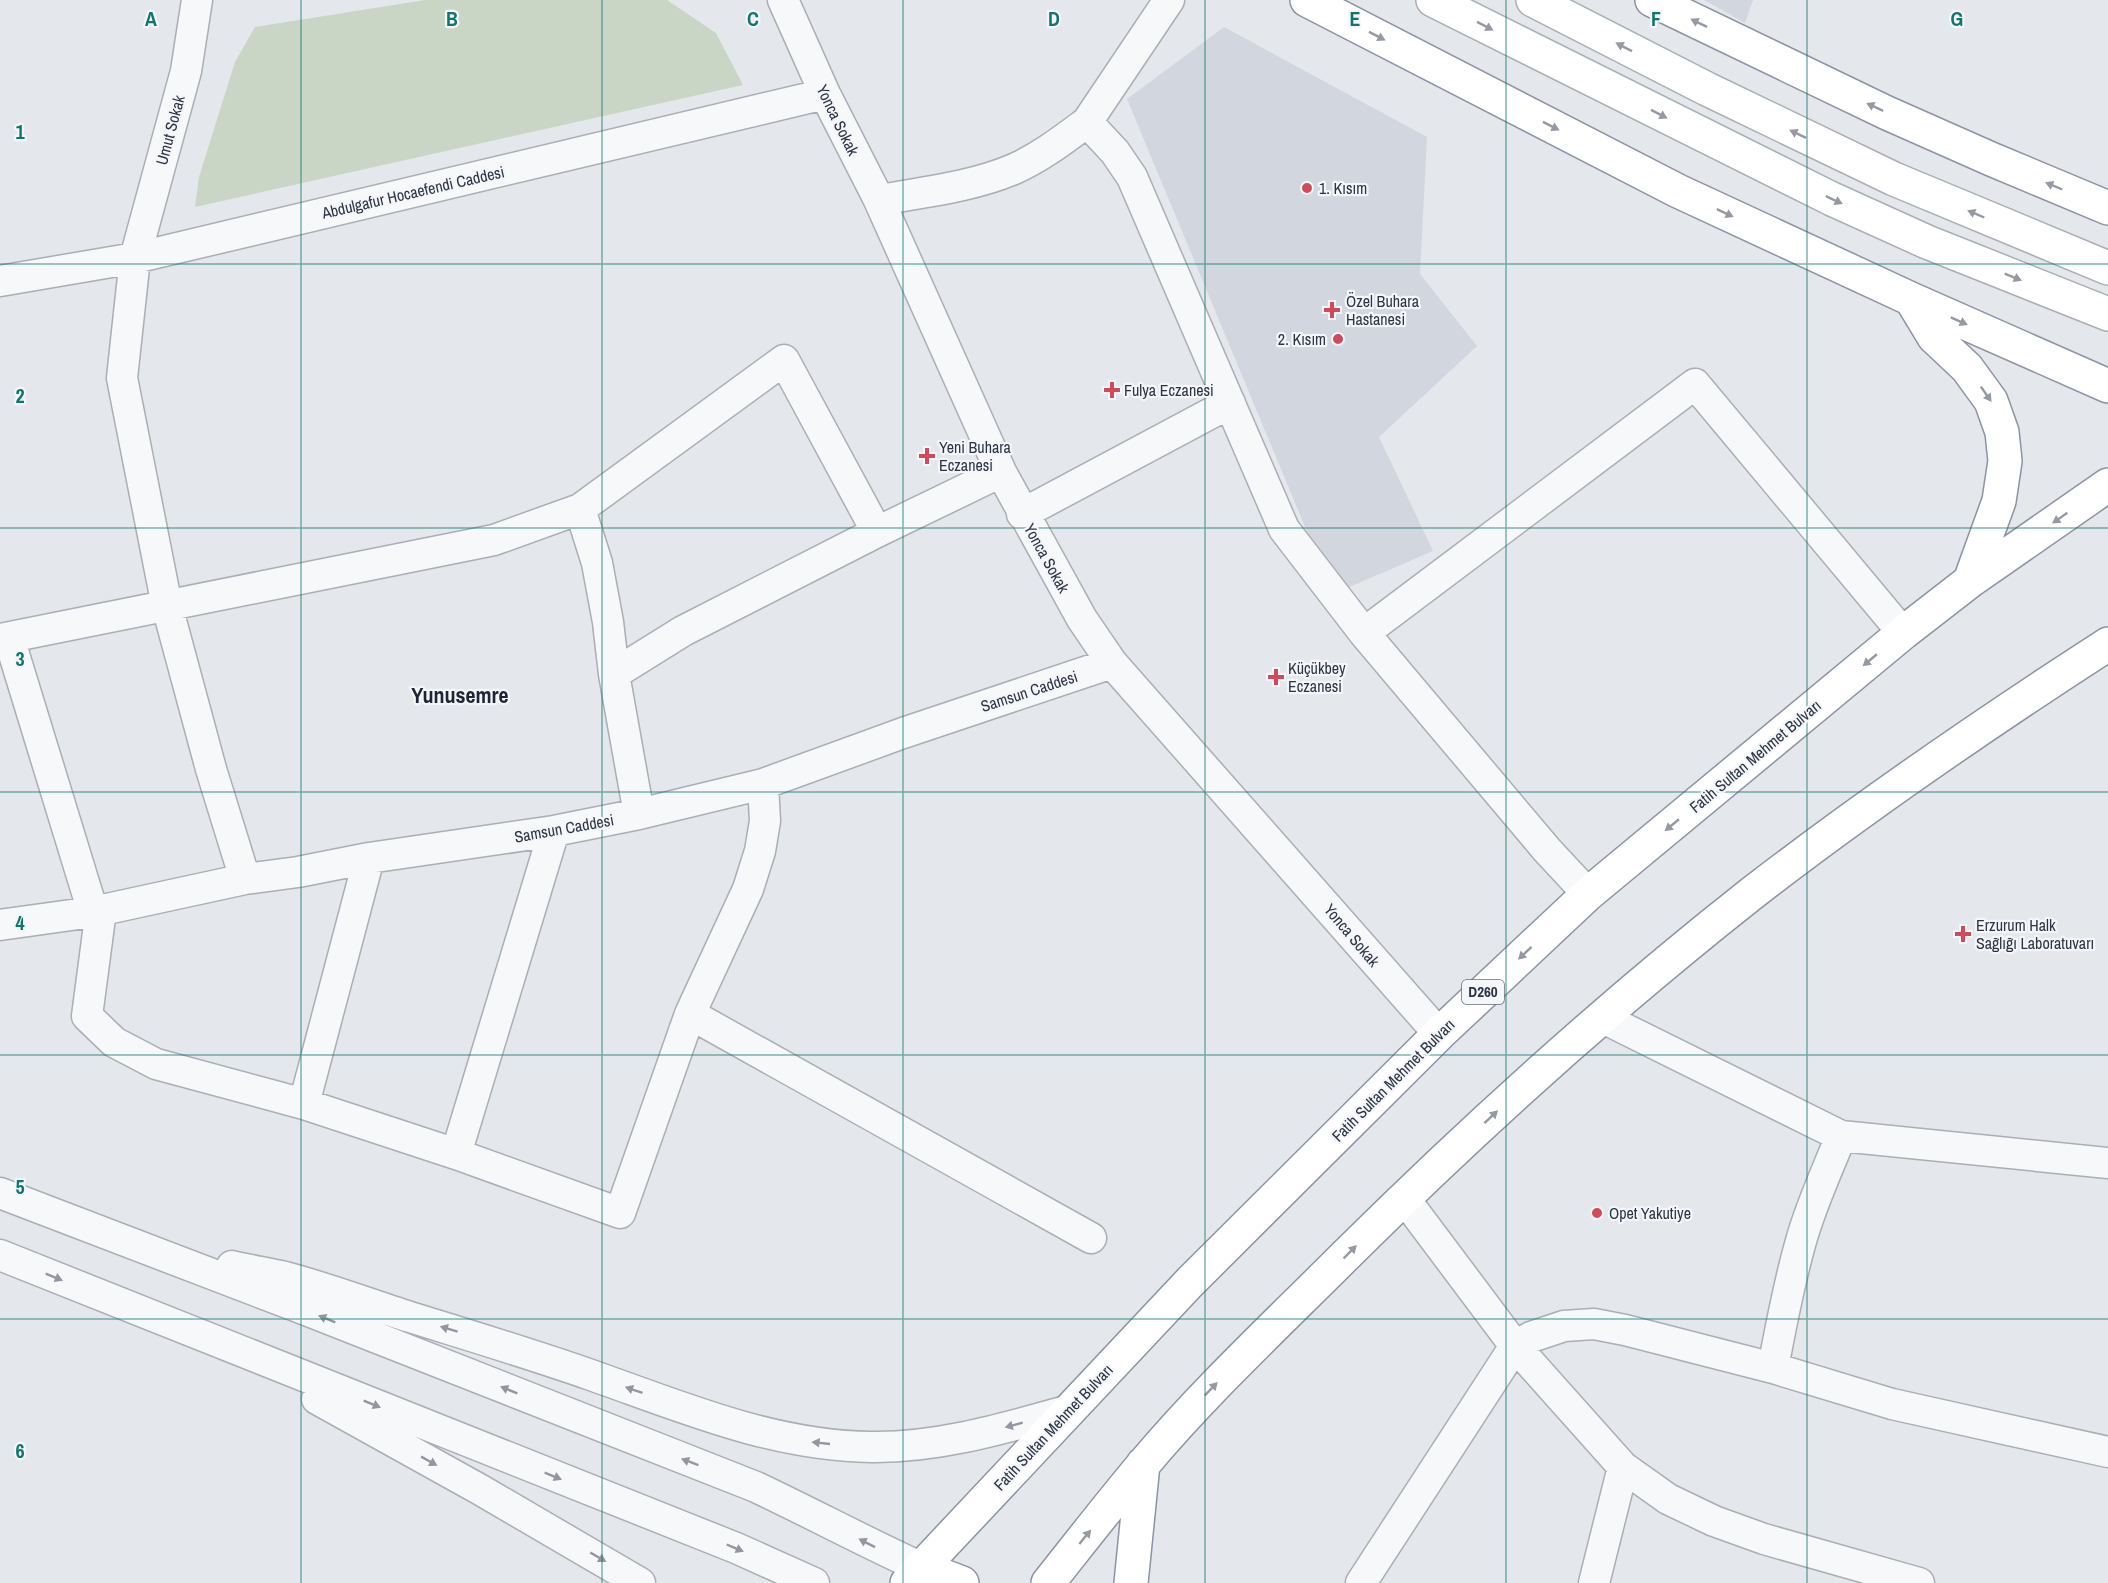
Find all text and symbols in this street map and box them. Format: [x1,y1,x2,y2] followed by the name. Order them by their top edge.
[145,5,157,32] text: A
[446,5,458,32] text: B
[747,5,759,32] text: C
[1048,5,1060,32] text: D
[1350,5,1361,32] text: E
[1651,5,1661,32] text: F
[1951,5,1963,32] text: G
[1691,19,1708,28] one-way arrow
[1476,21,1494,31] one-way arrow
[1369,32,1386,41] one-way arrow
[1615,42,1632,52] one-way arrow
[811,81,865,159] street label: Yonca Sokak
[150,92,190,167] street label: Umut Sokak
[1867,103,1884,112] one-way arrow
[1651,109,1668,118] one-way arrow
[15,118,25,145] text: 1
[1542,121,1559,131] one-way arrow
[1790,129,1807,139] one-way arrow
[319,160,506,224] street label: Abdulgafur Hocaefendi Caddesi
[1319,177,1367,199] place label: 1. Kısım
[1300,181,1314,195] marker: 1. Kısım
[2044,181,2062,191] one-way arrow
[1825,196,1842,205] one-way arrow
[1716,209,1733,218] one-way arrow
[1967,209,1985,218] one-way arrow
[2004,273,2022,282] one-way arrow
[1346,290,1420,330] place label: Özel Buhara Hastanesi
[1323,301,1341,319] marker: Özel Buhara Hastanesi
[1951,316,1968,325] one-way arrow
[1278,328,1326,350] place label: 2. Kısım
[1331,332,1345,346] marker: 2. Kısım
[1124,379,1214,401] place label: Fulya Eczanesi
[15,382,25,409] text: 2
[1105,383,1119,397] marker: Fulya Eczanesi
[1980,386,1992,402] one-way arrow
[939,436,1012,476] place label: Yeni Buhara Eczanesi
[920,449,934,463] marker: Yeni Buhara Eczanesi
[2052,512,2068,523] one-way arrow
[1019,519,1075,597] street label: Yonca Sokak
[15,645,25,672] text: 3
[1863,653,1878,666] one-way arrow
[1288,657,1346,697] place label: Küçükbey Eczanesi
[978,665,1080,717] street label: Samsun Caddesi
[1269,670,1283,684] marker: Küçükbey Eczanesi
[411,680,509,710] district label: Yunusemre
[1684,694,1826,818] street label: Fatih Sultan Mehmet Bulvarı
[513,808,615,848] street label: Samsun Caddesi
[1665,818,1680,831] one-way arrow
[1319,899,1385,972] street label: Yonca Sokak
[15,909,25,936] text: 4
[1976,914,2094,954] place label: Erzurum Halk Sağlığı Laboratuvarı
[1954,925,1972,943] marker: Erzurum Halk Sağlığı Laboratuvarı
[1518,946,1533,959] one-way arrow
[1462,980,1504,1004] road number: D260
[1327,1014,1459,1146] street label: Fatih Sultan Mehmet Bulvarı
[1483,1111,1498,1124] one-way arrow
[15,1173,25,1200] text: 5
[1609,1202,1691,1224] place label: Opet Yakutiye
[1590,1206,1604,1220] marker: Opet Yakutiye
[1342,1245,1356,1259] one-way arrow
[46,1272,64,1282] one-way arrow
[318,1314,336,1324] one-way arrow
[440,1324,458,1333] one-way arrow
[988,1359,1118,1495] street label: Fatih Sultan Mehmet Bulvarı
[1204,1382,1217,1397] one-way arrow
[500,1385,518,1394] one-way arrow
[625,1385,643,1395] one-way arrow
[363,1399,381,1409] one-way arrow
[1005,1421,1023,1431] one-way arrow
[15,1437,25,1464] text: 6
[812,1439,831,1448] one-way arrow
[420,1456,437,1466] one-way arrow
[681,1457,699,1466] one-way arrow
[545,1471,563,1481] one-way arrow
[1078,1529,1091,1545] one-way arrow
[859,1538,876,1547] one-way arrow
[726,1543,744,1553] one-way arrow
[590,1552,606,1563] one-way arrow

